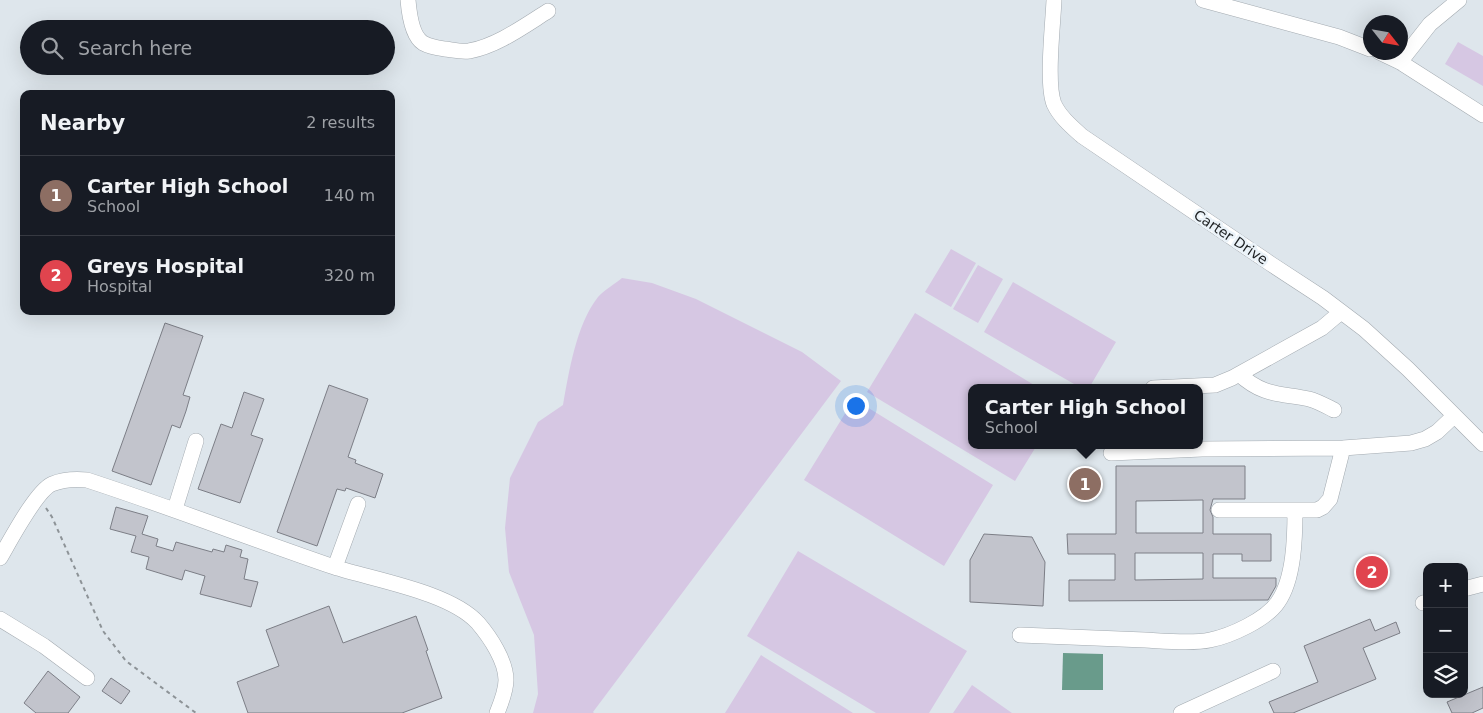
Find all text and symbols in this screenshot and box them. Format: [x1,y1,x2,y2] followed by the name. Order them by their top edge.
[1363,15,1408,60] north arrow
[20,20,395,75] search box
[38,34,66,62] icon: search
[78,37,192,59] text: Search here
[40,111,125,135] text: Nearby
[306,113,375,132] text: 2 results
[87,175,288,197] text: Carter High School
[50,186,62,205] text: 1
[324,186,375,205] text: 140 m
[87,197,140,216] text: School
[1191,206,1271,268] street label: Carter Drive
[87,255,244,277] text: Greys Hospital
[50,266,62,285] text: 2
[324,266,375,285] text: 320 m
[87,277,152,296] text: Hospital
[968,384,1203,449] popup
[843,393,869,419] your location
[985,396,1186,418] text: Carter High School
[985,418,1038,437] text: School
[1069,465,1101,503] pin: 1
[1356,553,1388,591] pin: 2
[1423,563,1468,698] map controls
[1423,563,1468,608] button: +
[1423,608,1468,653] button: −
[1423,653,1468,698] button: layers

